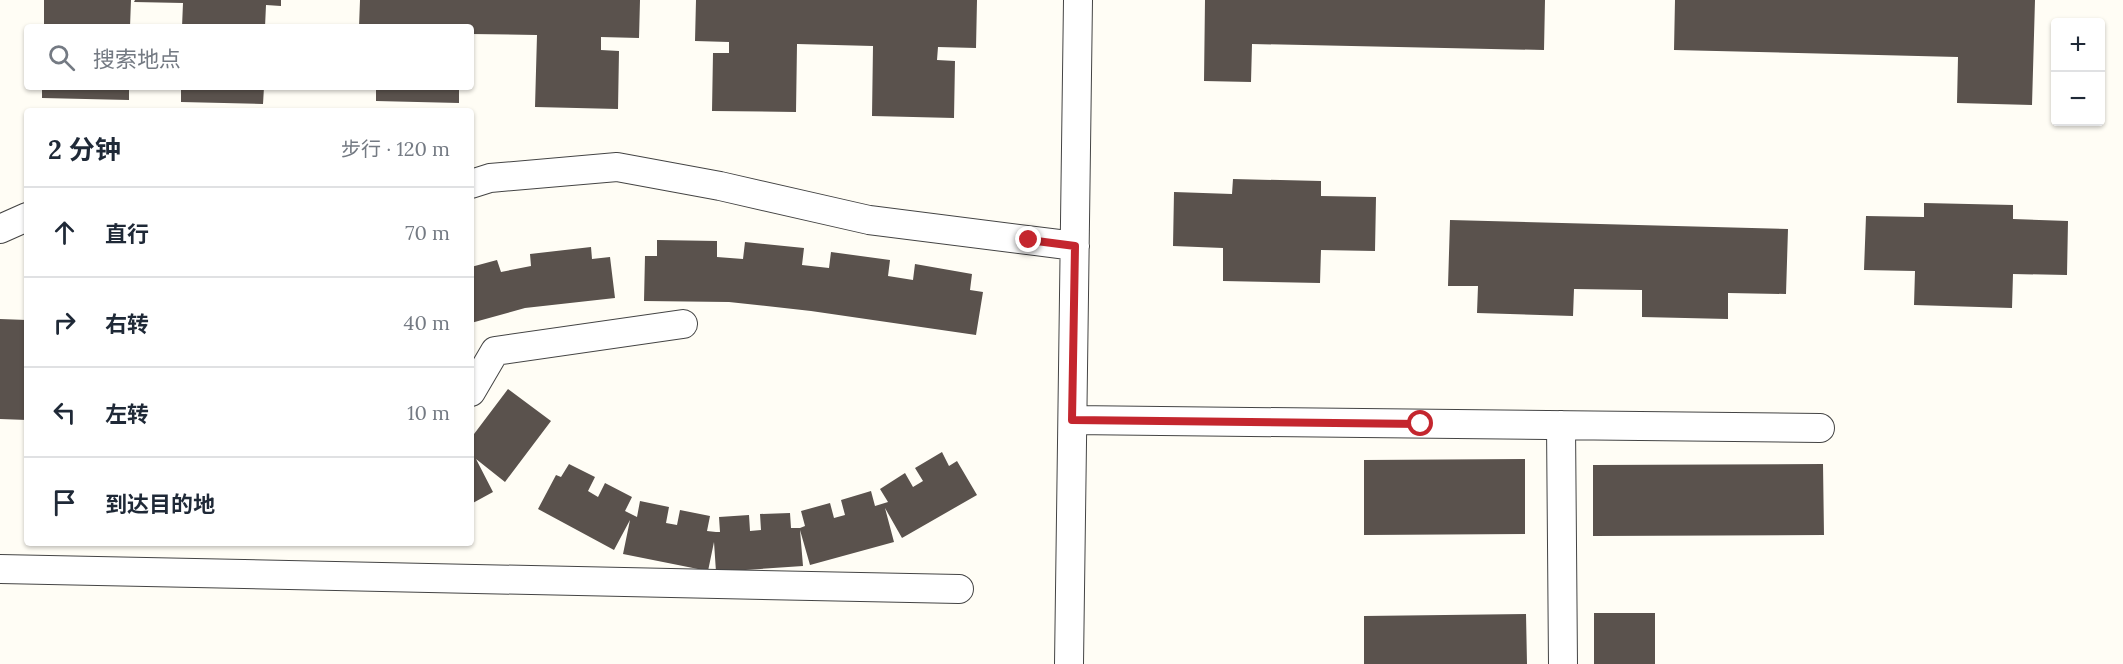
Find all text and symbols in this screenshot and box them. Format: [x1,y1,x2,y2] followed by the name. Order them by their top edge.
[2051,18,2105,126] map controls
[2051,18,2105,72] button: +
[24,24,474,90] search box
[45,41,78,74] icon: search
[93,45,181,73] text: 搜索地点
[2051,72,2105,126] button: −
[48,133,121,166] text: 2 分钟
[341,136,450,161] text: 步行 · 120 m
[48,216,81,249] icon: ahead
[105,220,149,248] text: 直行
[405,220,450,245] text: 70 m
[1015,226,1041,252] route end
[48,306,81,339] icon: right
[105,310,149,338] text: 右转
[404,310,450,335] text: 40 m
[48,396,81,429] icon: left
[105,400,149,428] text: 左转
[407,400,450,425] text: 10 m
[1407,410,1433,436] route start
[48,486,81,519] icon: arrive
[105,490,215,518] text: 到达目的地

